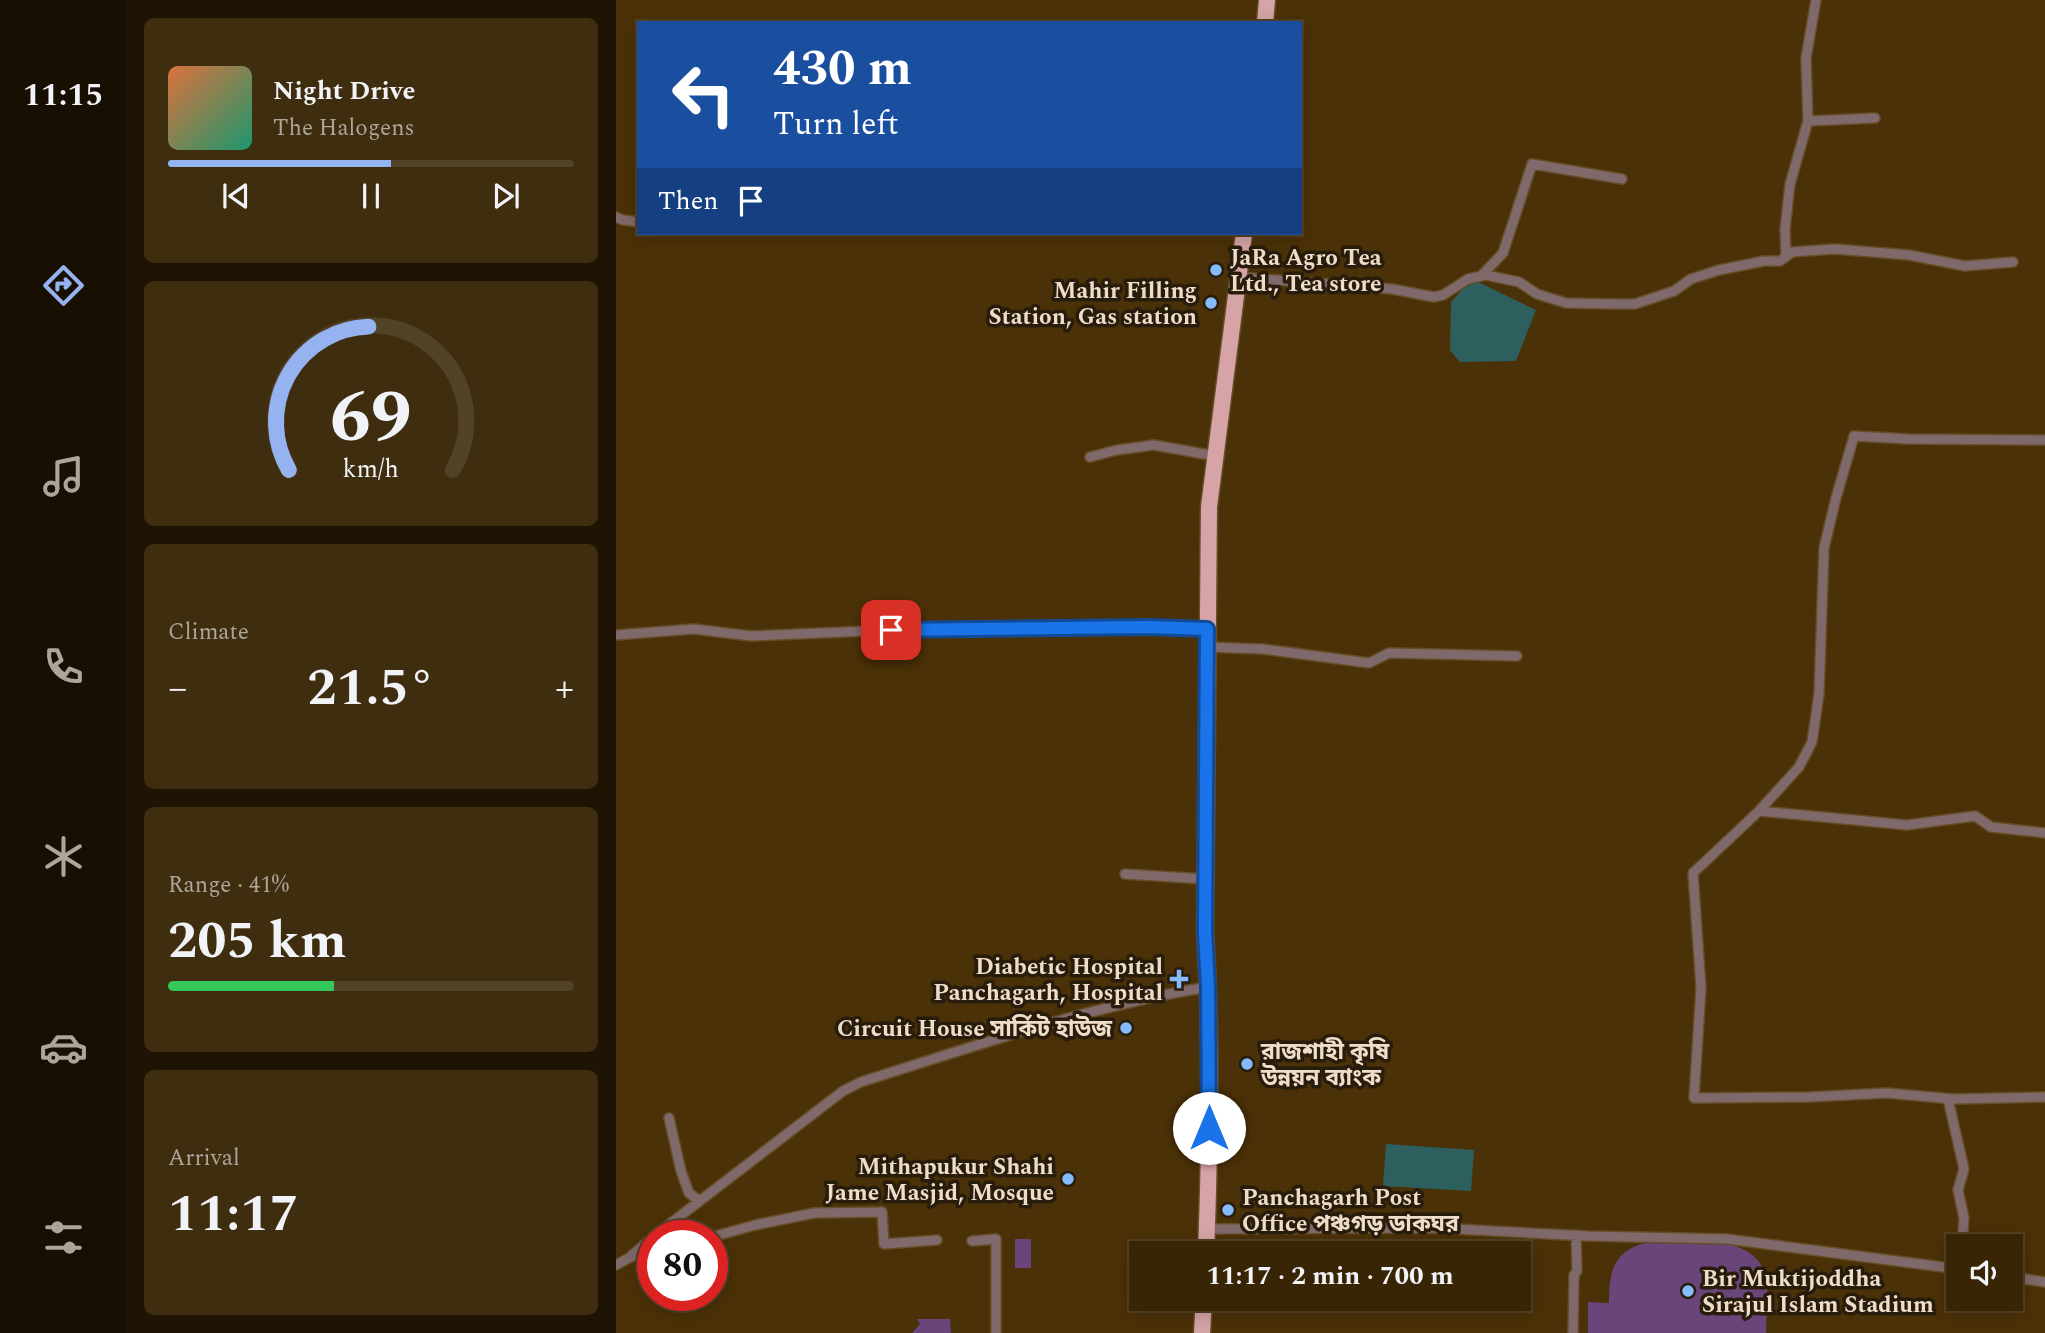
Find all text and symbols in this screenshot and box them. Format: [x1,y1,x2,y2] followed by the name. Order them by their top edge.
[773,32,912,107] text: 430 m
[658,49,749,140] icon: left
[23,71,103,120] text: 11:15
[273,71,415,111] text: Night Drive
[773,100,899,149] text: Turn left
[273,111,415,146] text: The Halogens
[217,177,255,215] icon: previous
[352,177,390,215] icon: pause
[487,177,525,215] icon: next
[658,181,718,221] text: Then
[732,182,770,220] icon: arrive
[1230,241,1382,302] place label: JaRa Agro Tea Ltd., Tea store
[39,261,88,310] icon: directions
[1208,262,1224,278] marker: JaRa Agro Tea Ltd., Tea store
[989,274,1197,335] place label: Mahir Filling Station, Gas station
[1203,295,1219,311] marker: Mahir Filling Station, Gas station
[330,363,412,474] text: 69
[343,450,399,488] text: km/h
[39,452,88,501] icon: music
[861,600,921,660] pin
[872,611,910,649] icon: arrive
[168,615,249,650] text: Climate
[39,642,88,691] icon: phone
[307,649,435,728] text: 21.5°
[168,660,187,718] text: −
[555,660,574,718] text: +
[39,832,88,881] icon: climate
[168,868,289,903] text: Range · 41%
[168,902,347,981] text: 205 km
[933,950,1163,1011] place label: Diabetic Hospital Panchagarh, Hospital
[1169,969,1189,989] marker: Diabetic Hospital Panchagarh, Hospital
[837,1012,1113,1047] place label: Circuit House সার্কিট হাউজ
[1118,1020,1134,1036] marker: Circuit House সার্কিট হাউজ
[39,1023,88,1072] icon: car
[1260,1035,1390,1096] place label: রাজশাহী কৃষি উন্নয়ন ব্যাংক
[1239,1056,1255,1072] marker: রাজশাহী কৃষি উন্নয়ন ব্যাংক
[1172,1091,1246,1165] position arrow
[168,1141,240,1176] text: Arrival
[826,1150,1054,1211] place label: Mithapukur Shahi Jame Masjid, Mosque
[1060,1171,1076,1187] marker: Mithapukur Shahi Jame Masjid, Mosque
[168,1175,299,1254] text: 11:17
[1242,1181,1460,1242] place label: Panchagarh Post Office পঞ্চগড় ডাকঘর
[1220,1202,1236,1218] marker: Panchagarh Post Office পঞ্চগড় ডাকঘর
[39,1213,88,1262] icon: filters
[637,1220,728,1311] speed limit sign: 80
[1946,1234,2023,1311] map controls
[1946,1234,2023,1311] button: sound
[1206,1256,1454,1296] text: 11:17 · 2 min · 700 m
[1702,1262,1934,1323] place label: Bir Muktijoddha Sirajul Islam Stadium
[1680,1283,1696,1299] marker: Bir Muktijoddha Sirajul Islam Stadium

